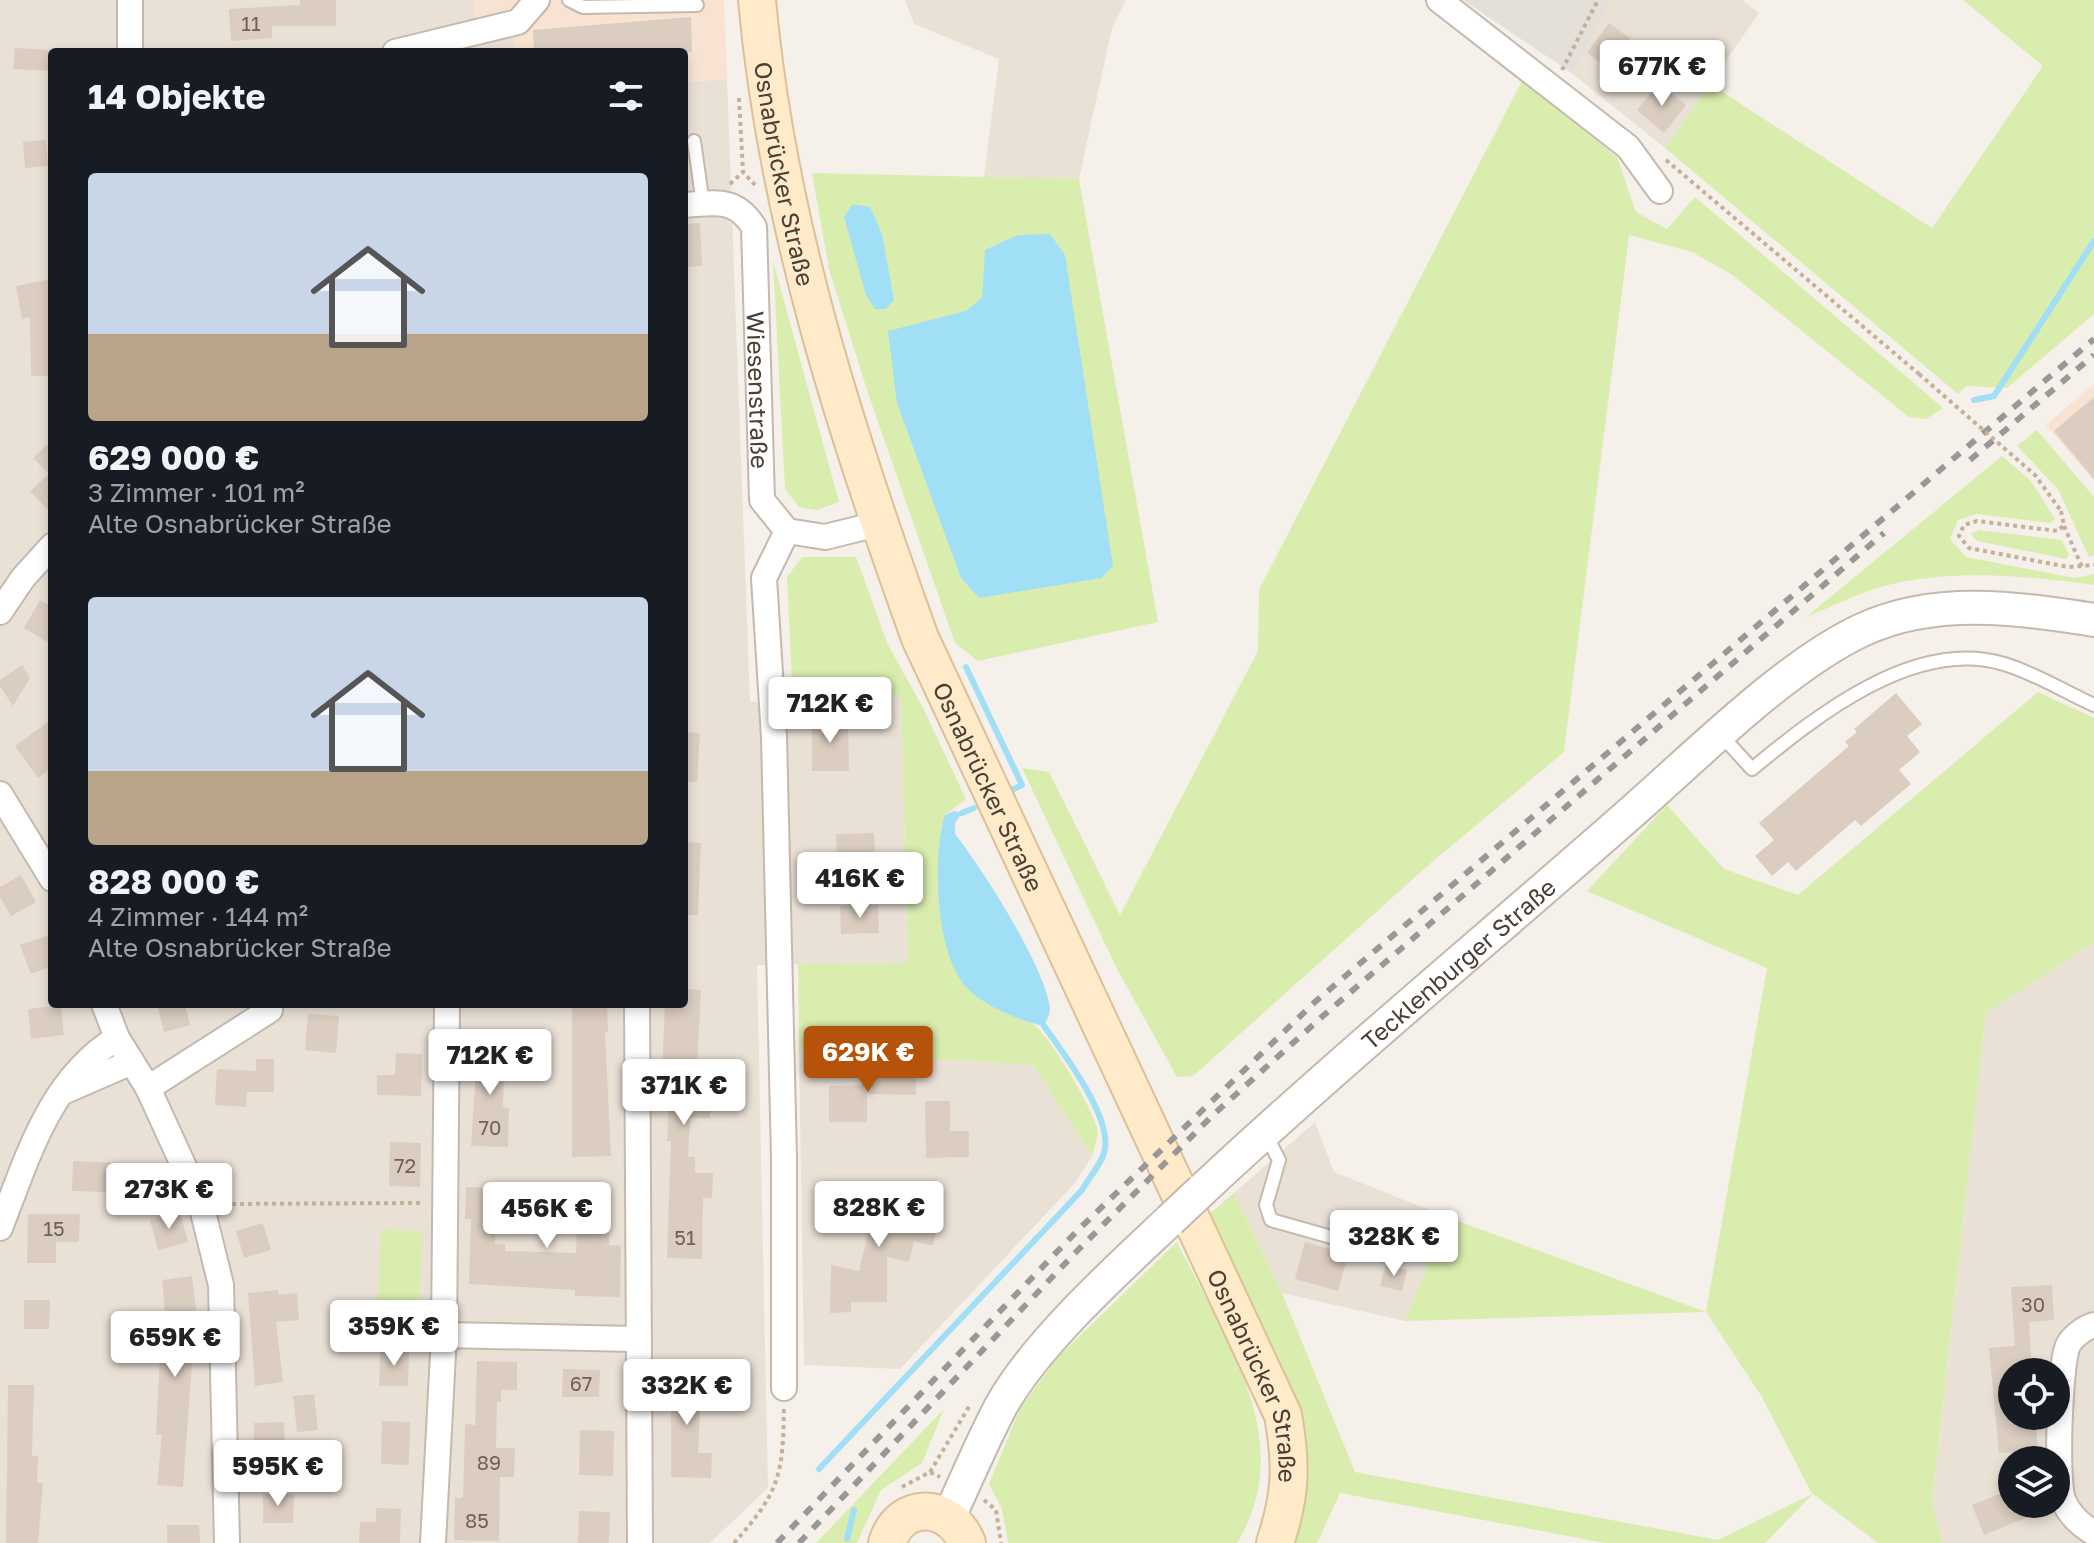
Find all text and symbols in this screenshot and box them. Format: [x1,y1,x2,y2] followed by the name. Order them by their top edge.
[241,11,261,35] house number: 11
[1597,40,1727,108] pin: 677K €
[1618,50,1706,81] text: 677K €
[749,60,822,289] street label: Osnabrücker Straße
[604,74,648,118] icon: filters
[88,76,266,116] text: 14 Objekte
[296,225,440,369] icon: home
[742,311,776,469] street label: Wiesenstraße
[88,437,259,477] text: 629 000 €
[88,477,305,508] text: 3 Zimmer · 101 m²
[88,508,392,539] text: Alte Osnabrücker Straße
[296,649,440,793] icon: home
[765,677,895,745] pin: 712K €
[928,677,1051,896] street label: Osnabrücker Straße
[786,687,874,718] text: 712K €
[795,852,925,920] pin: 416K €
[88,861,260,901] text: 828 000 €
[815,862,905,893] text: 416K €
[1355,871,1561,1055] street label: Tecklenburger Straße
[88,901,308,932] text: 4 Zimmer · 144 m²
[88,932,392,963] text: Alte Osnabrücker Straße
[803,1026,933,1094] pin: 629K €
[425,1029,555,1097] pin: 712K €
[822,1036,914,1067] text: 629K €
[446,1039,534,1070] text: 712K €
[619,1059,749,1127] pin: 371K €
[640,1069,728,1100] text: 371K €
[479,1115,502,1139] house number: 70
[394,1153,416,1177] house number: 72
[104,1163,234,1231] pin: 273K €
[124,1173,214,1204] text: 273K €
[814,1181,944,1249] pin: 828K €
[482,1182,612,1250] pin: 456K €
[833,1191,925,1222] text: 828K €
[501,1192,593,1223] text: 456K €
[1329,1210,1459,1278] pin: 328K €
[43,1216,65,1240] house number: 15
[1348,1220,1440,1251] text: 328K €
[674,1225,696,1249] house number: 51
[1202,1264,1303,1483] street label: Osnabrücker Straße
[2021,1292,2045,1316] house number: 30
[329,1300,459,1368] pin: 359K €
[348,1310,440,1341] text: 359K €
[110,1311,240,1379] pin: 659K €
[129,1321,221,1352] text: 659K €
[1998,1358,2070,1518] map controls
[1998,1358,2070,1430] button: locate
[622,1359,752,1427] pin: 332K €
[641,1369,733,1400] text: 332K €
[570,1371,592,1395] house number: 67
[213,1440,343,1508] pin: 595K €
[1998,1446,2070,1518] button: layers
[232,1450,324,1481] text: 595K €
[477,1450,501,1474] house number: 89
[465,1508,489,1532] house number: 85

